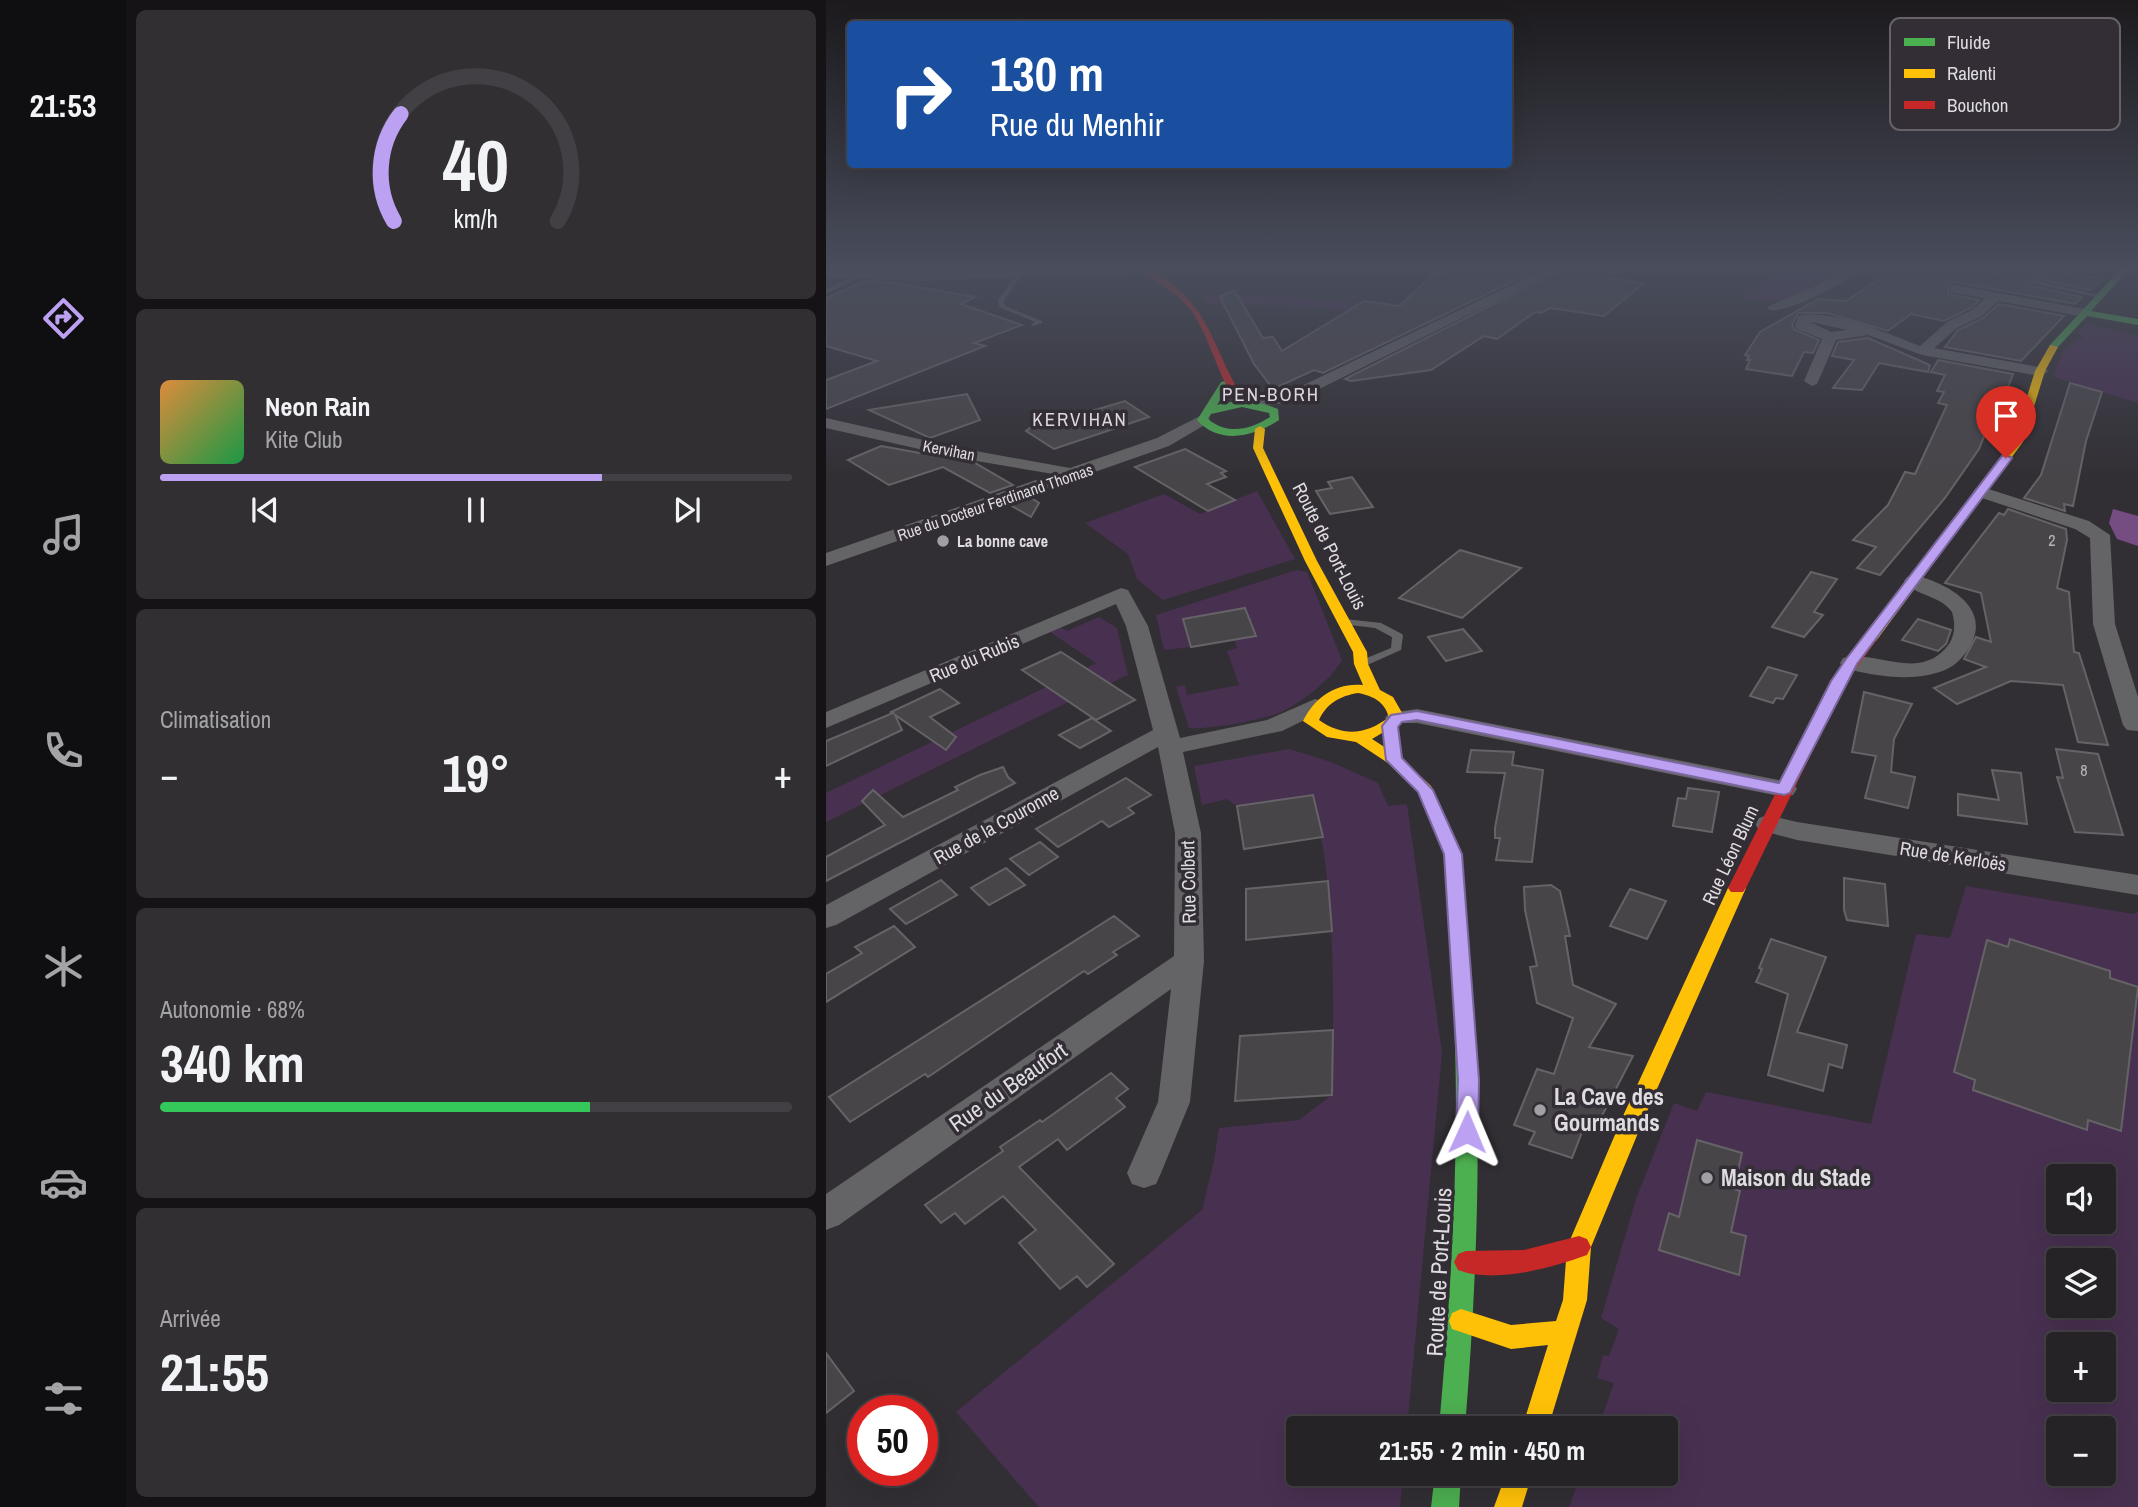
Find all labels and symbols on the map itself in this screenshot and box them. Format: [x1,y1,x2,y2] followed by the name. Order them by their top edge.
[1890,18,2120,130] legend
[1947,29,1990,55] text: Fluide
[1947,60,1996,86] text: Ralenti
[1947,92,2009,118] text: Bouchon
[1222,381,1320,407] district label: PEN-BORH
[1976,386,2036,458] pin
[1032,406,1128,432] district label: KERVIHAN
[921,434,977,466] street label: Kervihan
[894,458,1096,546] street label: Rue du Docteur Ferdinand Thomas
[1287,478,1373,614] street label: Route de Port-Louis
[2048,529,2056,551] house number: 2
[957,530,1048,552] place label: La bonne cave
[935,533,951,549] marker: La bonne cave
[925,627,1023,689] street label: Rue du Rubis
[2080,759,2088,781] house number: 8
[929,780,1063,870] street label: Rue de la Couronne
[1696,801,1764,909] street label: Rue Léon Blum
[1898,835,2008,877] street label: Rue de Kerloës
[1174,840,1202,924] street label: Rue Colbert
[943,1035,1073,1139] street label: Rue du Beaufort
[1554,1081,1664,1138] place label: La Cave des Gourmands
[1430,1095,1504,1169] position arrow
[1532,1102,1548,1118] marker: La Cave des Gourmands
[1721,1162,1871,1193] place label: Maison du Stade
[1699,1170,1715,1186] marker: Maison du Stade
[1419,1187,1458,1357] street label: Route de Port-Louis
[847,1395,938,1486] speed limit sign: 50

